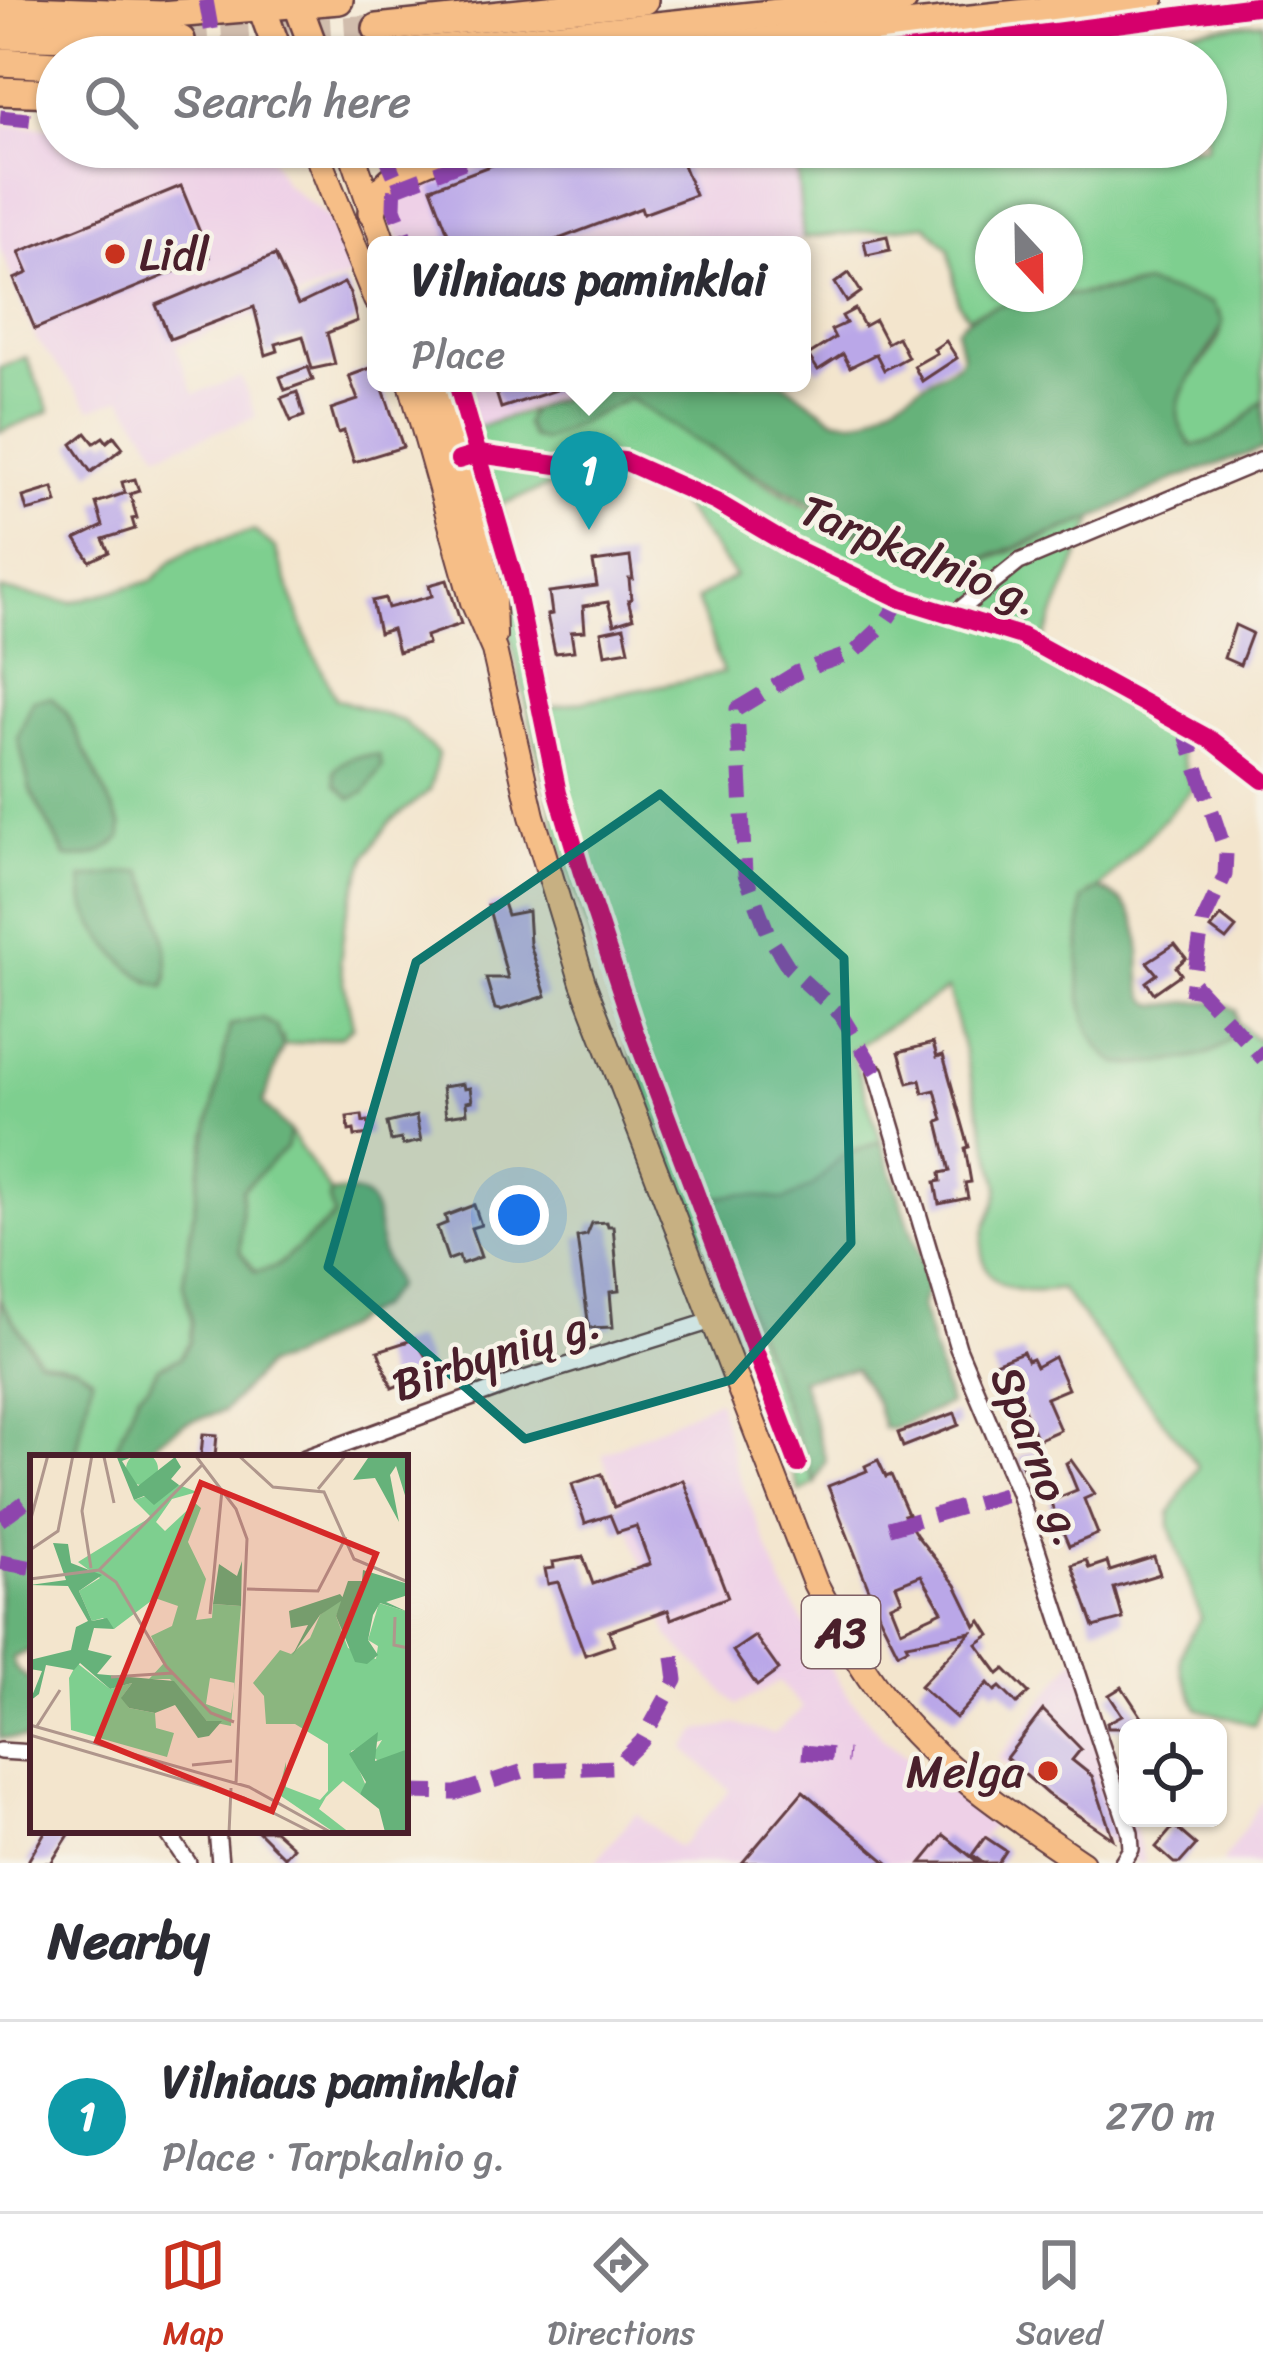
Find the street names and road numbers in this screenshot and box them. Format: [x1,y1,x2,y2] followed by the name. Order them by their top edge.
[788,471,1052,639] street label: Tarpkalnio g.
[382,1283,611,1425] street label: Birbynių g.
[967,1354,1109,1559] street label: Sparno g.
[802,1596,880,1668] road number: A3

